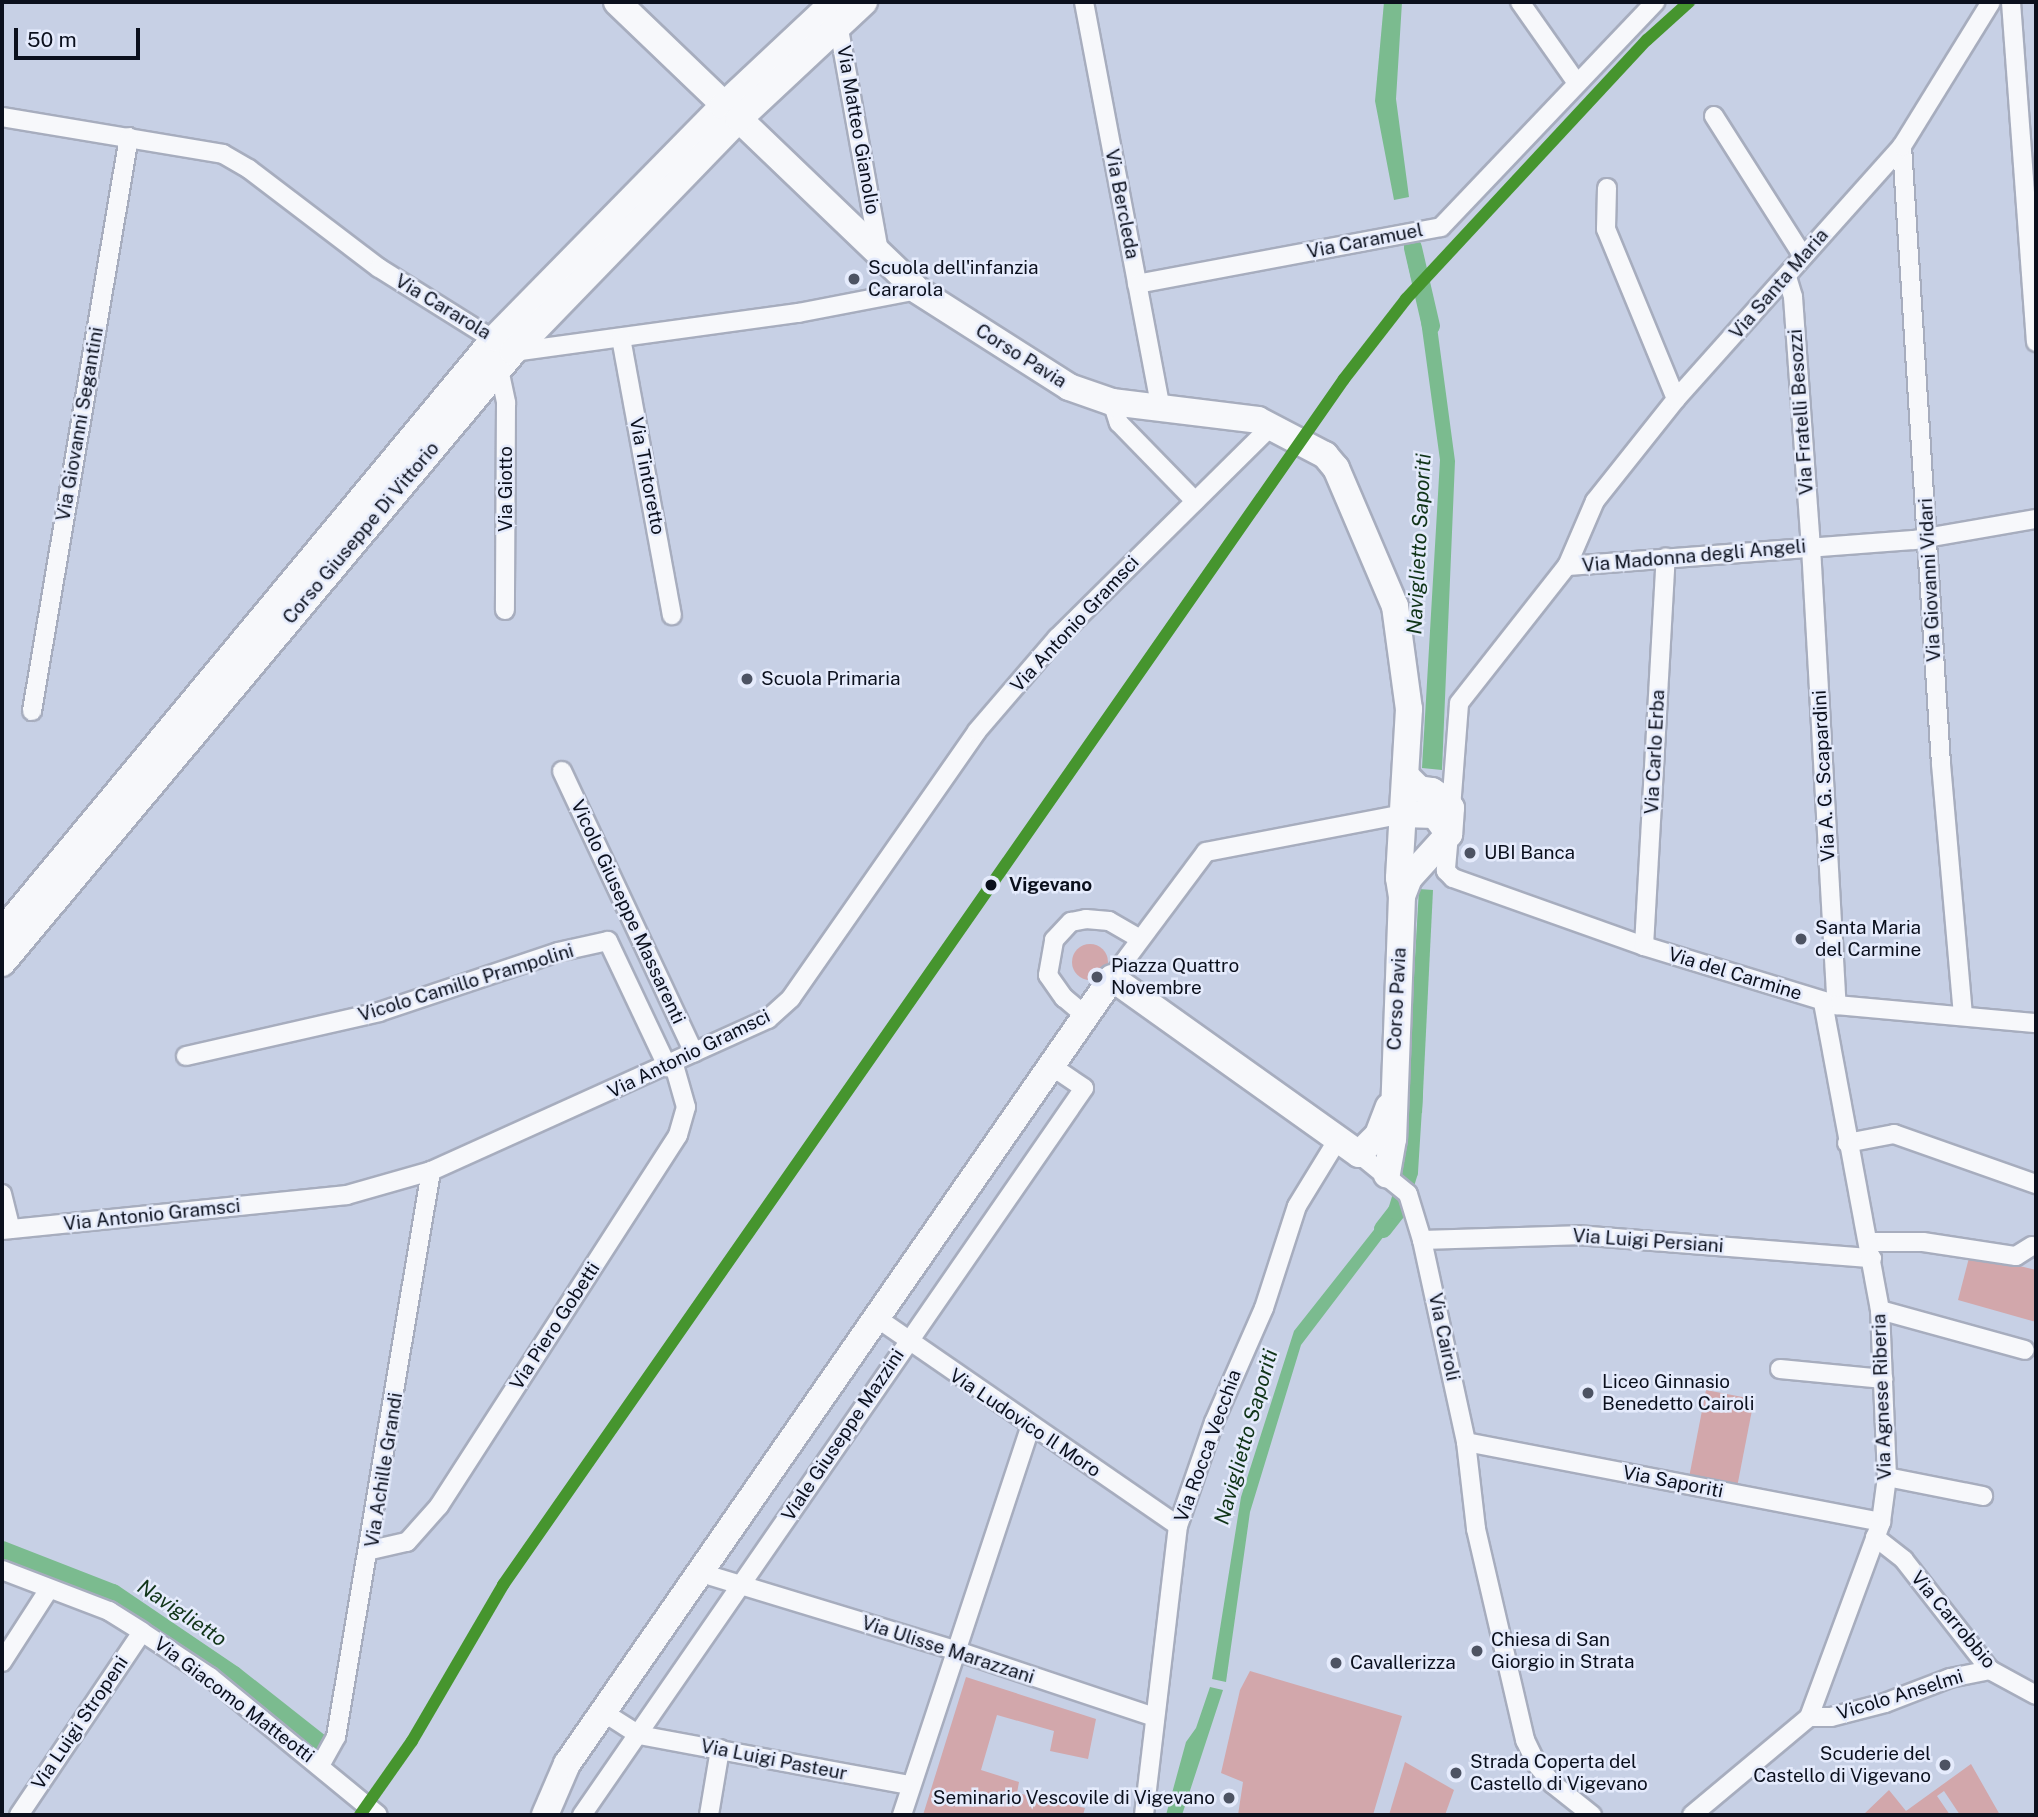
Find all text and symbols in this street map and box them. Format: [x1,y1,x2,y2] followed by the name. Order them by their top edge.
[18,14,144,58] scale bar
[27,27,77,52] text: 50 m
[832,44,884,216] street label: Via Matteo Gianolio
[1100,147,1144,261] street label: Via Bercleda
[1305,219,1425,263] street label: Via Caramuel
[1725,224,1833,344] street label: Via Santa Maria
[868,257,1039,301] place label: Scuola dell'infanzia Cararola
[391,269,495,345] street label: Via Cararola
[846,271,862,287] marker: Scuola dell'infanzia Cararola
[971,319,1071,393] street label: Corso Pavia
[52,325,108,523] street label: Via Giovanni Segantini
[1784,328,1818,496] street label: Via Fratelli Besozzi
[624,415,670,537] street label: Via Tintoretto
[278,437,444,629] street label: Corso Giuseppe Di Vittorio
[495,446,517,532] street label: Via Giotto
[1402,453,1436,635] water label: Naviglietto Saporiti
[1914,497,1946,663] street label: Via Giovanni Vidari
[1581,535,1807,577] street label: Via Madonna degli Angeli
[1006,551,1144,697] street label: Via Antonio Gramsci
[761,668,900,690] place label: Scuola Primaria
[739,671,755,687] marker: Scuola Primaria
[1640,689,1670,815] street label: Via Carlo Erba
[1808,689,1840,863] street label: Via A. G. Scapardini
[566,796,690,1028] street label: Vicolo Giuseppe Massarenti
[1484,842,1575,864] place label: UBI Banca
[1462,845,1478,861] marker: UBI Banca
[979,873,1003,897] marker: Vigevano
[1009,874,1092,896] place label: Vigevano
[1815,917,1921,961] place label: Santa Maria del Carmine
[1793,931,1809,947] marker: Santa Maria del Carmine
[355,939,577,1027] street label: Vicolo Camillo Prampolini
[1665,943,1805,1005] street label: Via del Carmine
[1383,947,1411,1051] street label: Corso Pavia
[1111,955,1239,999] place label: Piazza Quattro Novembre
[1089,969,1105,985] marker: Piazza Quattro Novembre
[604,1005,774,1103] street label: Via Antonio Gramsci
[62,1194,242,1236] street label: Via Antonio Gramsci
[1572,1224,1724,1258] street label: Via Luigi Persiani
[505,1258,605,1394] street label: Via Piero Gobetti
[1424,1291,1464,1383] street label: Via Cairoli
[1868,1313,1896,1481] street label: Via Agnese Riberia
[777,1345,909,1525] street label: Viale Giuseppe Mazzini
[1209,1346,1283,1528] water label: Naviglietto Saporiti
[945,1364,1105,1482] street label: Via Ludovico Il Moro
[1170,1367,1246,1525] street label: Via Rocca Vecchia
[1602,1371,1755,1415] place label: Liceo Ginnasio Benedetto Cairoli
[1580,1385,1596,1401] marker: Liceo Ginnasio Benedetto Cairoli
[360,1391,408,1549] street label: Via Achille Grandi
[1621,1461,1725,1503] street label: Via Saporiti
[1906,1567,2000,1673] street label: Via Carrobbio
[133,1574,231,1652] water label: Naviglietto
[859,1611,1037,1689] street label: Via Ulisse Marazzani
[1491,1629,1635,1673] place label: Chiesa di San Giorgio in Strata
[149,1632,319,1768] street label: Via Giacomo Matteotti
[1469,1643,1485,1659] marker: Chiesa di San Giorgio in Strata
[27,1652,133,1794] street label: Via Luigi Stropeni
[1350,1652,1456,1674] place label: Cavallerizza
[1328,1655,1344,1671] marker: Cavallerizza
[1834,1665,1966,1725] street label: Vicolo Anselmi
[699,1735,849,1785] street label: Via Luigi Pasteur
[1752,1743,1931,1787] place label: Scuderie del Castello di Vigevano
[1470,1751,1649,1795] place label: Strada Coperta del Castello di Vigevano
[1937,1757,1953,1773] marker: Scuderie del Castello di Vigevano
[1448,1765,1464,1781] marker: Strada Coperta del Castello di Vigevano
[931,1787,1215,1809] place label: Seminario Vescovile di Vigevano
[1221,1790,1237,1806] marker: Seminario Vescovile di Vigevano

